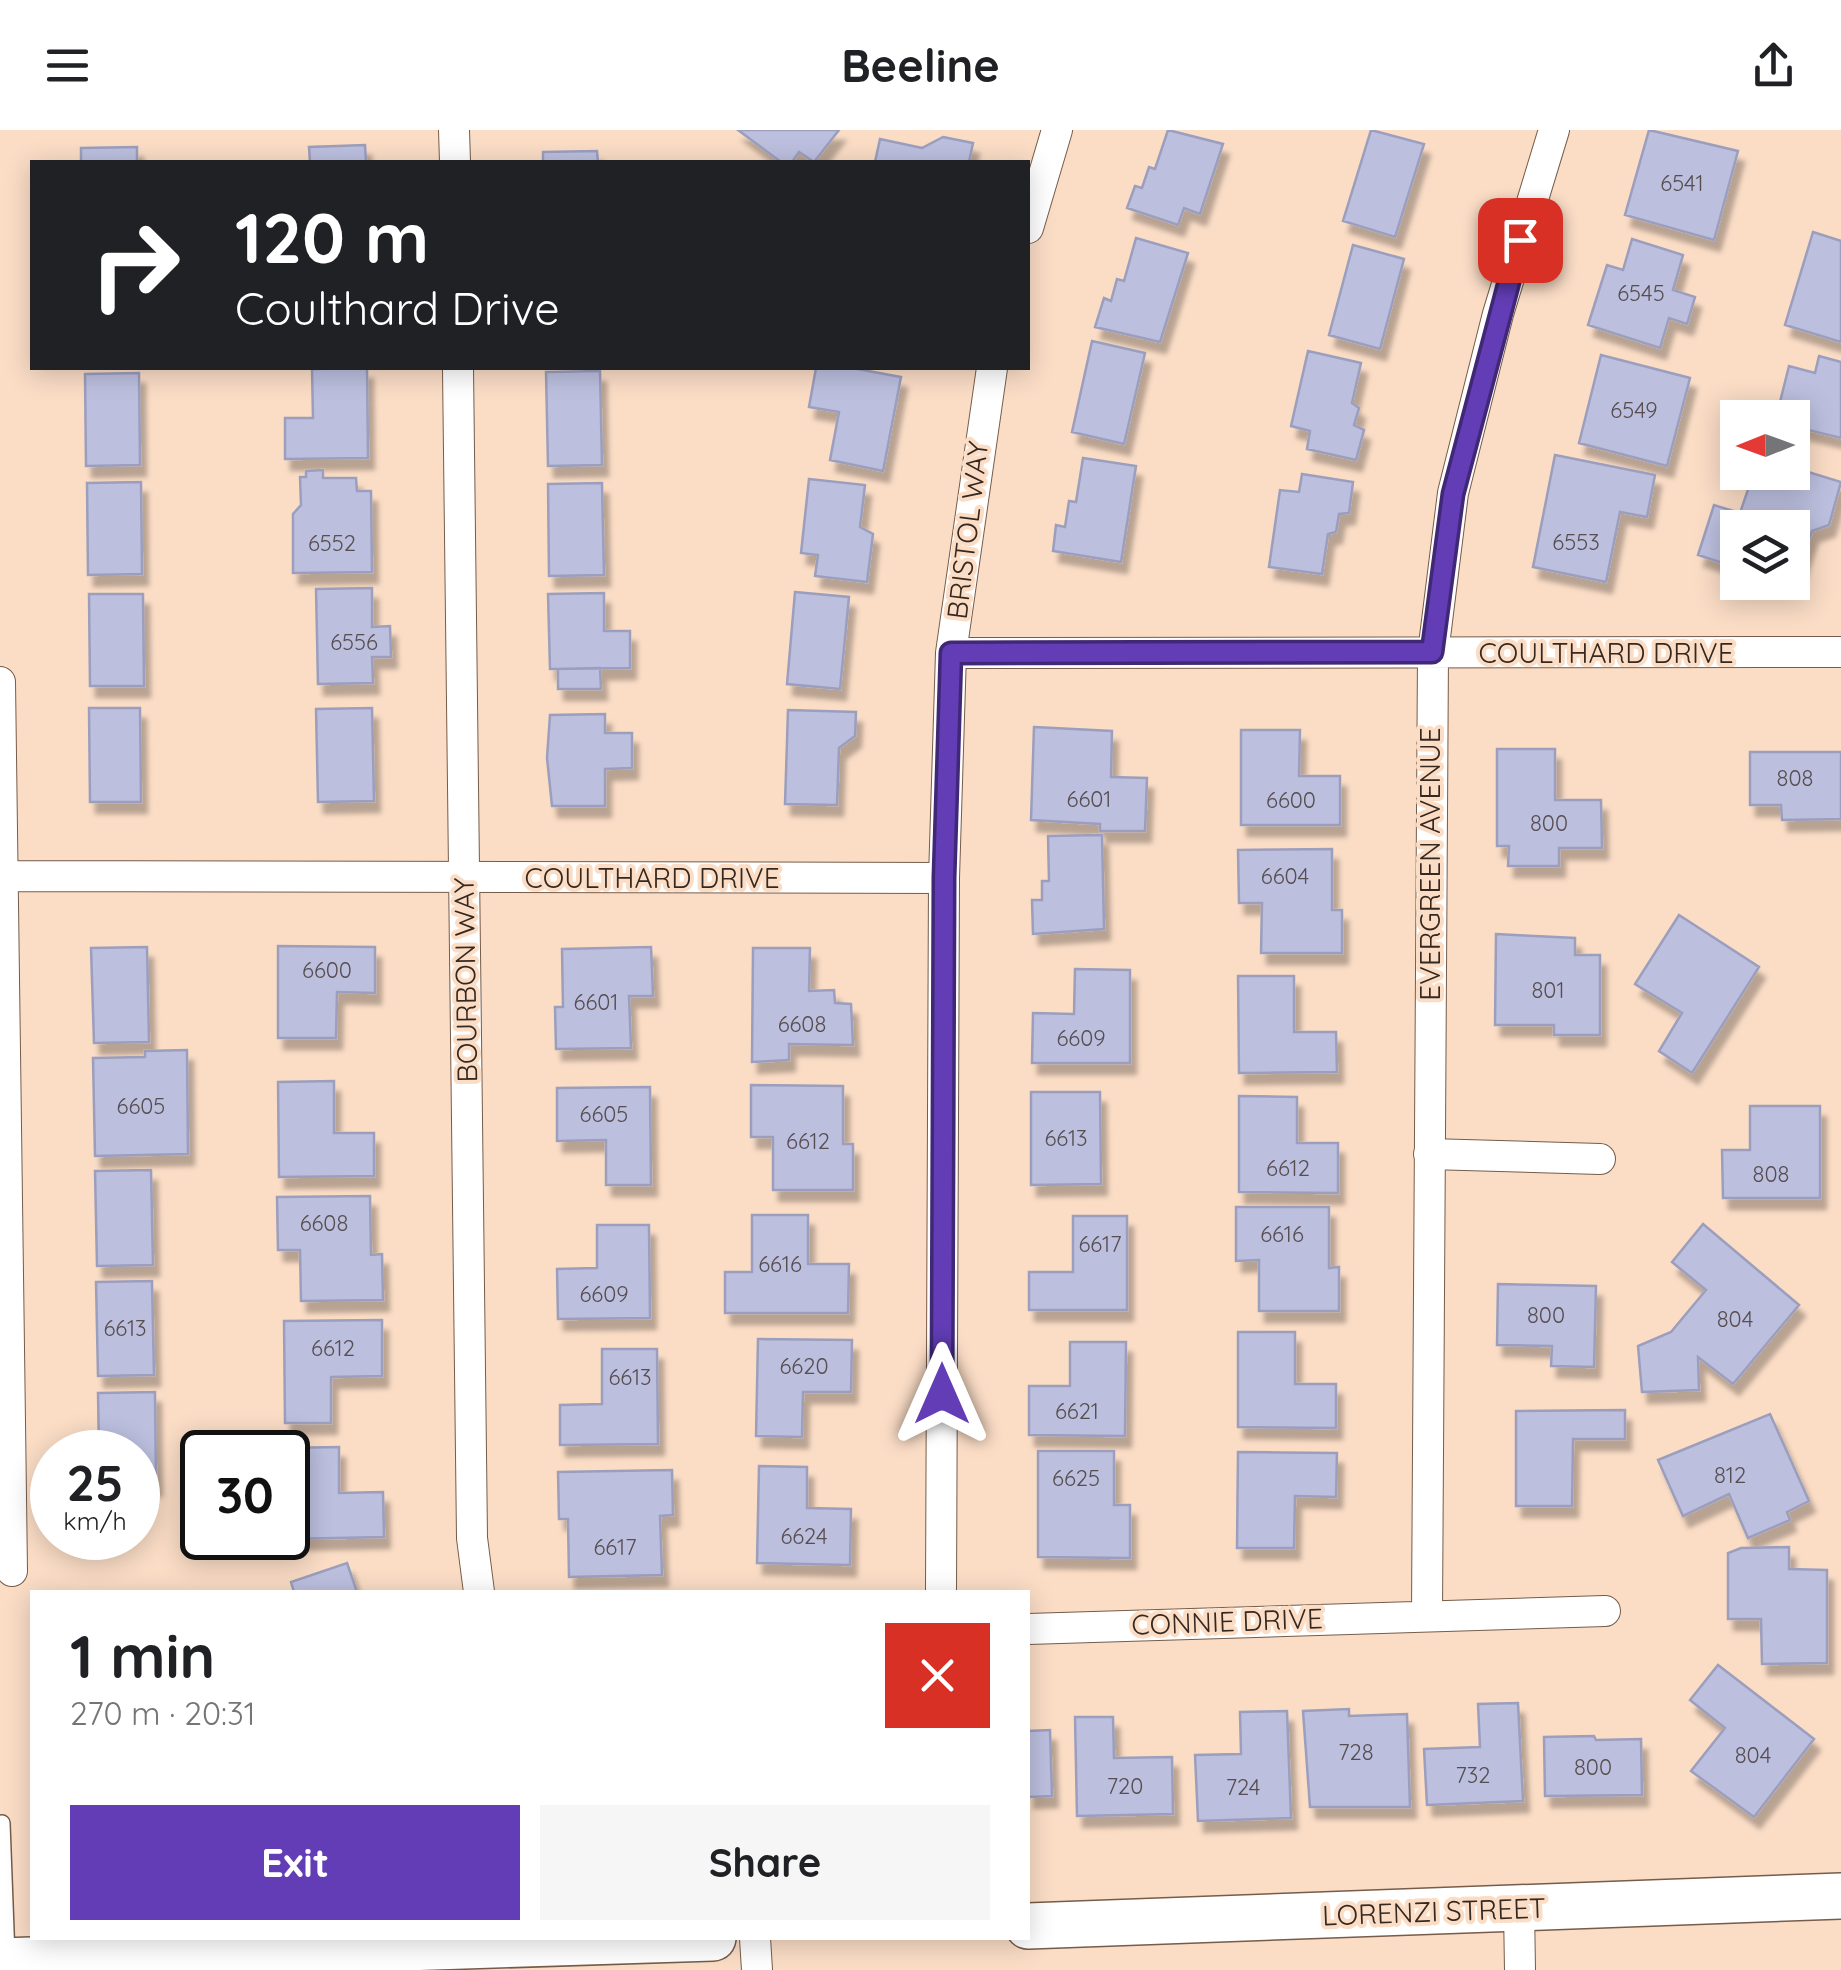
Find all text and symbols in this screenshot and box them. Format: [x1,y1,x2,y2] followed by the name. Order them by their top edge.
[841,37,1000,93] text: Beeline
[40,38,95,93] icon: menu
[1746,38,1801,93] icon: share
[1660,169,1704,197] house number: 6541
[235,193,429,281] text: 120 m
[1478,198,1563,283] pin
[70,200,200,330] icon: right
[1493,213,1548,268] icon: arrive
[1617,279,1665,307] house number: 6545
[235,280,560,336] text: Coulthard Drive
[1610,396,1658,424] house number: 6549
[1720,400,1810,490] north arrow
[1720,400,1810,600] map controls
[939,439,995,621] street label: BRISTOL WAY
[1720,510,1810,600] button: layers
[1552,528,1600,556] house number: 6553
[308,529,356,557] house number: 6552
[330,628,378,656] house number: 6556
[1478,635,1734,670] street label: COULTHARD DRIVE
[1412,727,1447,1001] street label: EVERGREEN AVENUE
[1777,764,1813,792] house number: 808
[1067,785,1111,813] house number: 6601
[1266,786,1316,814] house number: 6600
[1530,809,1568,837] house number: 800
[524,860,780,895] street label: COULTHARD DRIVE
[1261,862,1309,890] house number: 6604
[446,877,484,1083] street label: BOURBON WAY
[302,956,352,984] house number: 6600
[1531,976,1565,1004] house number: 801
[574,988,618,1016] house number: 6601
[778,1010,826,1038] house number: 6608
[1056,1024,1106,1052] house number: 6609
[117,1092,165,1120] house number: 6605
[580,1100,628,1128] house number: 6605
[1044,1124,1088,1152] house number: 6613
[786,1127,830,1155] house number: 6612
[1266,1154,1310,1182] house number: 6612
[1753,1160,1789,1188] house number: 808
[300,1209,348,1237] house number: 6608
[1260,1220,1304,1248] house number: 6616
[1079,1230,1122,1258] house number: 6617
[758,1250,802,1278] house number: 6616
[579,1280,629,1308] house number: 6609
[1527,1301,1565,1329] house number: 800
[1717,1305,1753,1333] house number: 804
[103,1314,147,1342] house number: 6613
[311,1334,355,1362] house number: 6612
[890,1342,994,1446] position arrow
[780,1352,828,1380] house number: 6620
[608,1363,652,1391] house number: 6613
[1055,1397,1099,1425] house number: 6621
[180,1430,310,1560] speed limit sign: 30
[66,1451,124,1514] text: 25
[1714,1461,1746,1489] house number: 812
[1052,1464,1100,1492] house number: 6625
[63,1505,127,1536] text: km/h
[780,1522,828,1550] house number: 6624
[594,1533,637,1561] house number: 6617
[1131,1600,1323,1642] street label: CONNIE DRIVE
[70,1618,215,1693] text: 1 min
[885,1623,990,1728] button: close
[70,1693,256,1733] text: 270 m · 20:31
[1338,1738,1374,1766] house number: 728
[1735,1741,1771,1769] house number: 804
[1574,1753,1612,1781] house number: 800
[1455,1761,1491,1789] house number: 732
[1107,1772,1143,1800] house number: 720
[1226,1773,1260,1801] house number: 724
[70,1805,520,1920] button: Exit
[540,1805,990,1920] button: Share
[1321,1890,1547,1932] street label: LORENZI STREET

